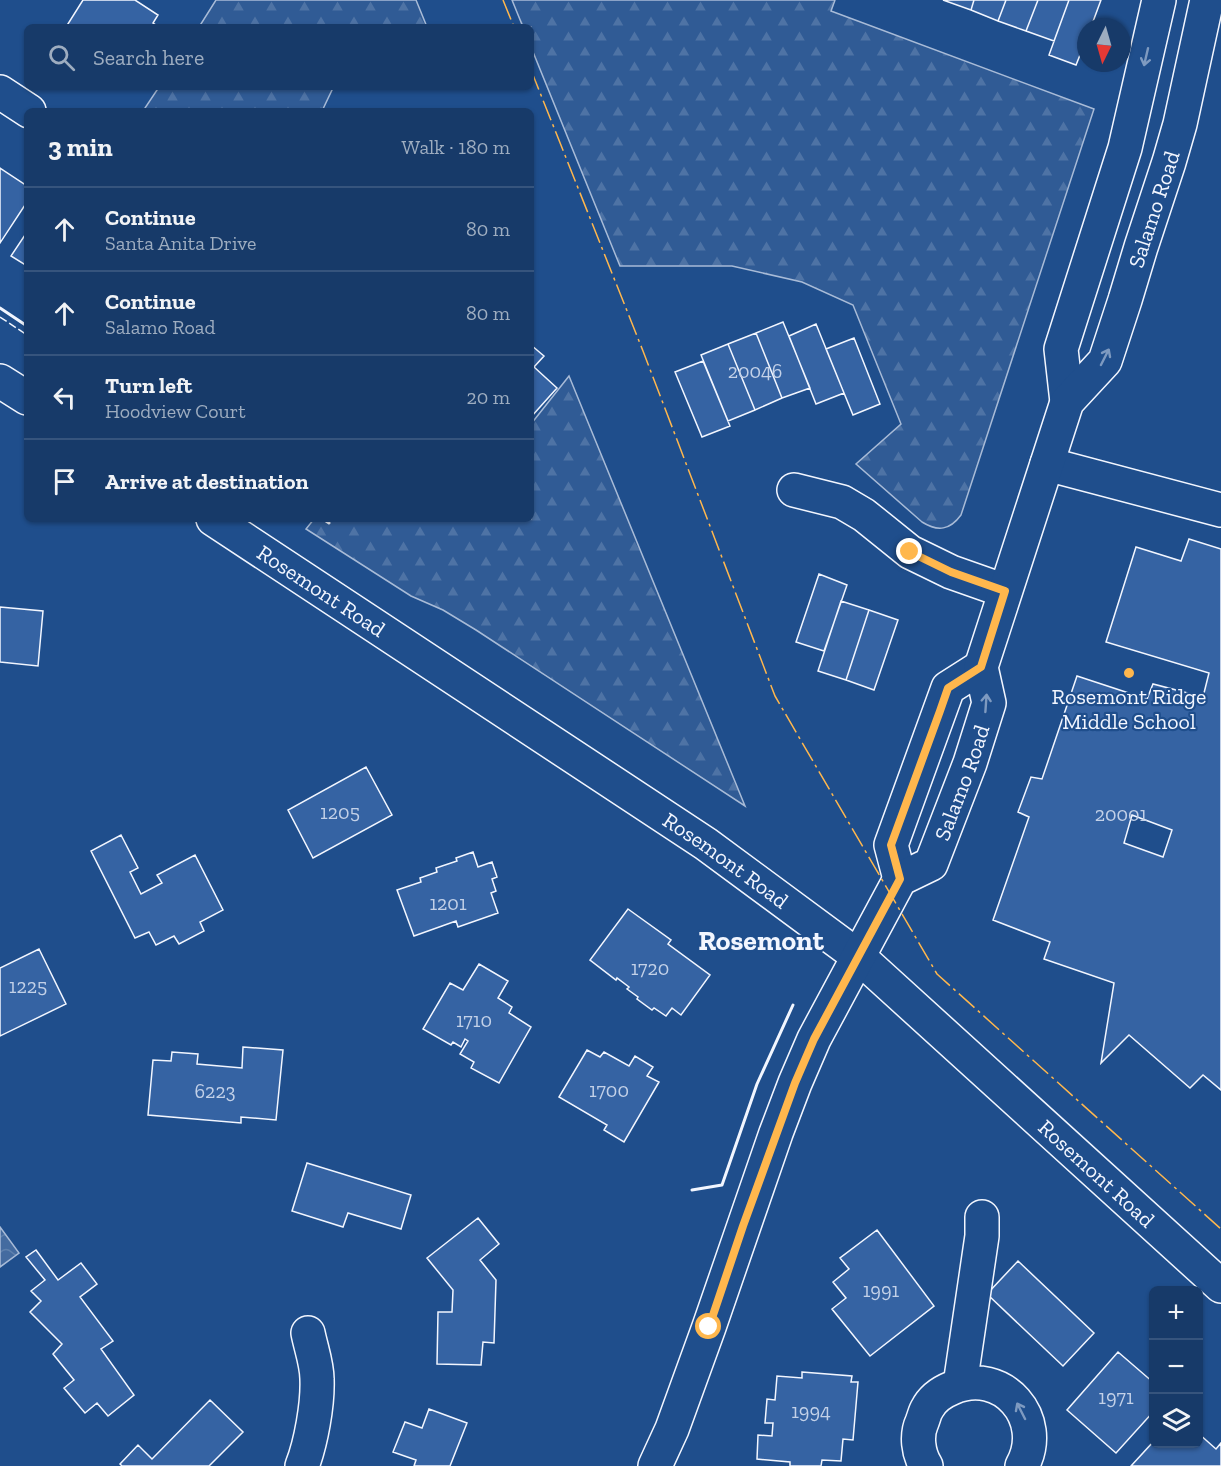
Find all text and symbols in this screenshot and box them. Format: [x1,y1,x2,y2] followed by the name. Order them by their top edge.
[1077,18,1131,72] north arrow
[24,24,534,90] search box
[45,41,78,74] icon: search
[93,44,204,71] text: Search here
[1140,47,1152,66] one-way arrow
[48,131,113,163] text: 3 min
[402,135,510,159] text: Walk · 180 m
[1122,148,1185,271] street label: Salamo Road
[105,204,196,231] text: Continue
[48,213,81,246] icon: ahead
[466,217,510,241] text: 80 m
[105,231,257,255] text: Santa Anita Drive
[105,288,196,315] text: Continue
[48,297,81,330] icon: ahead
[466,301,510,325] text: 80 m
[105,315,215,339] text: Salamo Road
[1099,349,1111,367] one-way arrow
[728,359,782,383] house number: 20046
[105,372,192,399] text: Turn left
[48,381,81,414] icon: left
[466,385,510,409] text: 20 m
[105,399,246,423] text: Hoodview Court
[48,465,81,498] icon: arrive
[105,468,308,495] text: Arrive at destination
[896,538,922,564] route end
[252,539,391,643] street label: Rosemont Road
[1122,666,1136,680] marker: Rosemont Ridge Middle School
[1052,683,1206,735] place label: Rosemont Ridge Middle School
[981,694,992,713] one-way arrow
[928,721,995,844] street label: Salamo Road
[320,800,360,824] house number: 1205
[1095,802,1148,826] house number: 20001
[658,806,794,914] street label: Rosemont Road
[429,891,467,915] house number: 1201
[698,924,825,957] district label: Rosemont
[631,956,669,980] house number: 1720
[9,974,47,998] house number: 1225
[456,1008,492,1032] house number: 1710
[589,1078,629,1102] house number: 1700
[195,1079,236,1103] house number: 6223
[1033,1113,1161,1233] street label: Rosemont Road
[863,1278,900,1302] house number: 1991
[1149,1286,1203,1448] map controls
[1149,1286,1203,1340] button: +
[695,1313,721,1339] route start
[1149,1340,1203,1394] button: −
[1098,1385,1134,1409] house number: 1971
[1149,1394,1203,1448] button: layers
[791,1399,831,1423] house number: 1994
[1015,1402,1027,1420] one-way arrow

